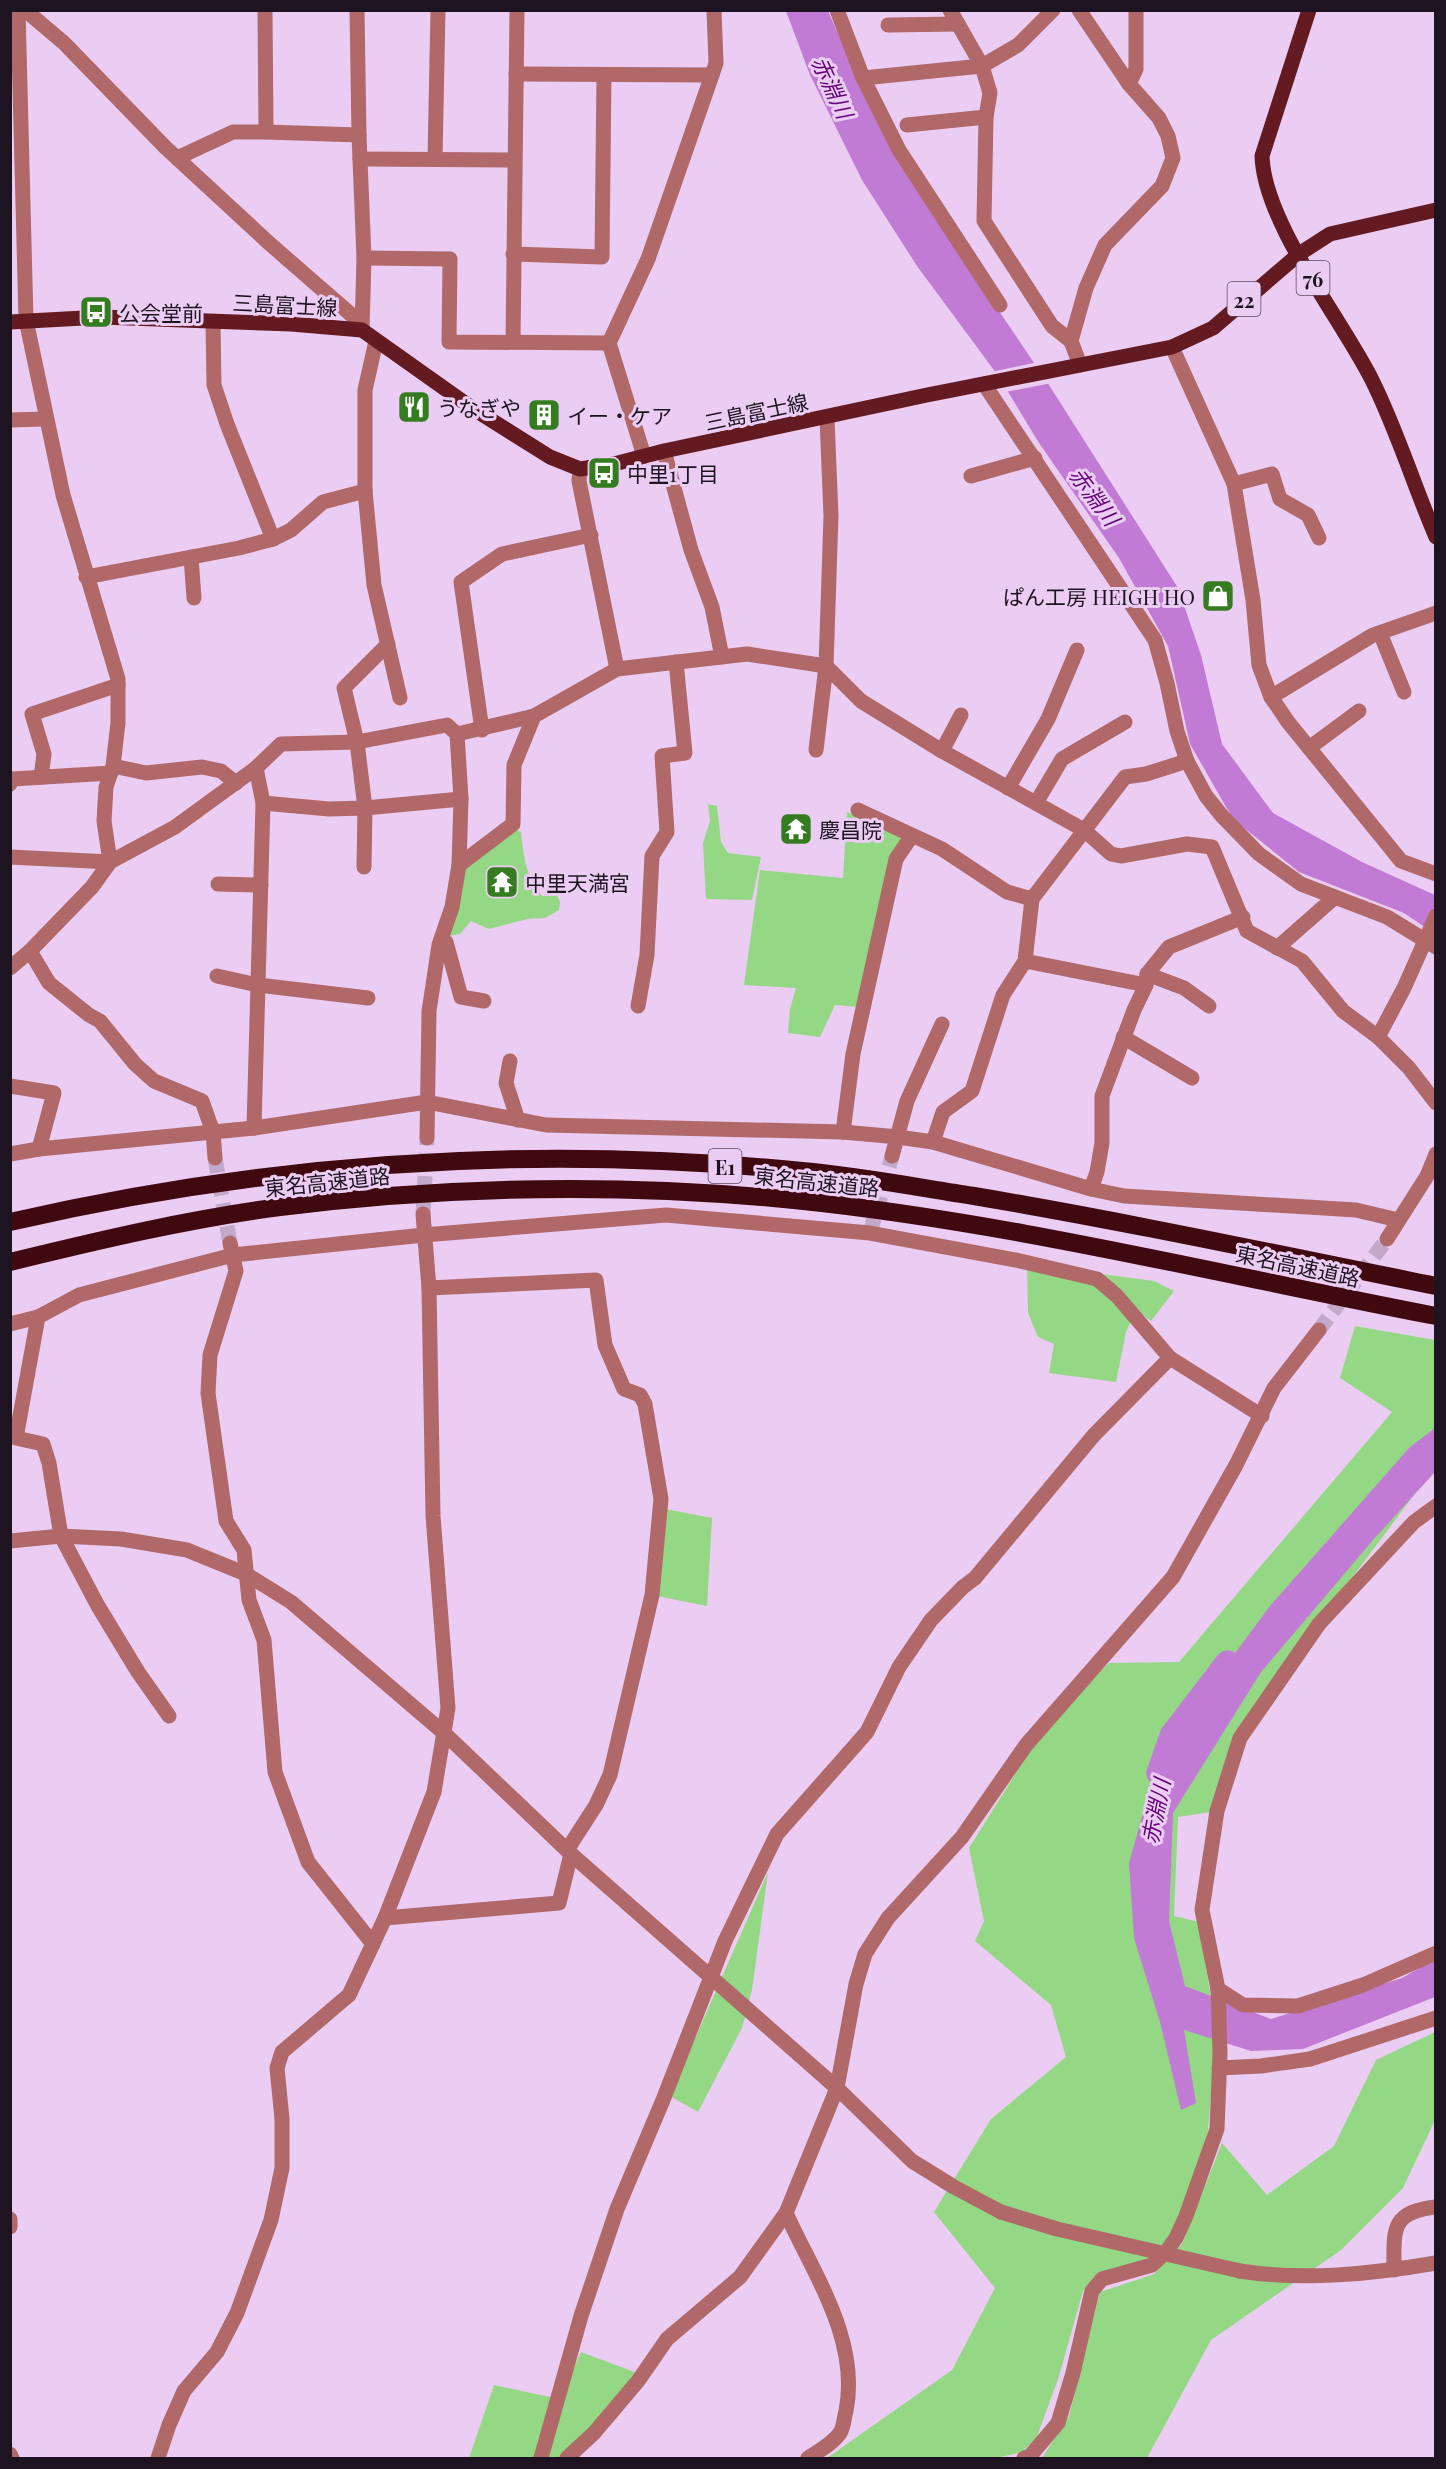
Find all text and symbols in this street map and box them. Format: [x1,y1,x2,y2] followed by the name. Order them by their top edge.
[805,51,861,125] water label: 赤淵川
[1296,261,1330,295] road number: 76
[1228,282,1260,316] road number: 22
[232,287,338,321] street label: 三島富士線
[78,294,114,330] bus stop icon: 公会堂前
[119,298,203,326] place label: 公会堂前
[702,386,810,436] street label: 三島富士線
[396,389,432,425] restaurant icon: うなぎや
[437,393,521,421] place label: うなぎや
[526,397,562,433] building icon: イー・ケア
[567,401,672,429] place label: イー・ケア
[586,455,622,491] bus stop icon: 中里1丁目
[627,459,719,487] place label: 中里1丁目
[1063,461,1128,533] water label: 赤淵川
[1200,578,1236,614] shop icon: ぱん工房 HEIGH HO
[1003,582,1195,610] place label: ぱん工房 HEIGH HO
[778,811,814,847] temple icon: 慶昌院
[819,815,882,843] place label: 慶昌院
[484,864,520,900] temple icon: 中里天満宮
[525,868,630,896] place label: 中里天満宮
[708,1149,742,1183] road number: E1
[263,1160,391,1202] street label: 東名高速道路
[753,1160,881,1202] street label: 東名高速道路
[1233,1238,1363,1292] street label: 東名高速道路
[1134,1774,1176,1846] water label: 赤淵川

